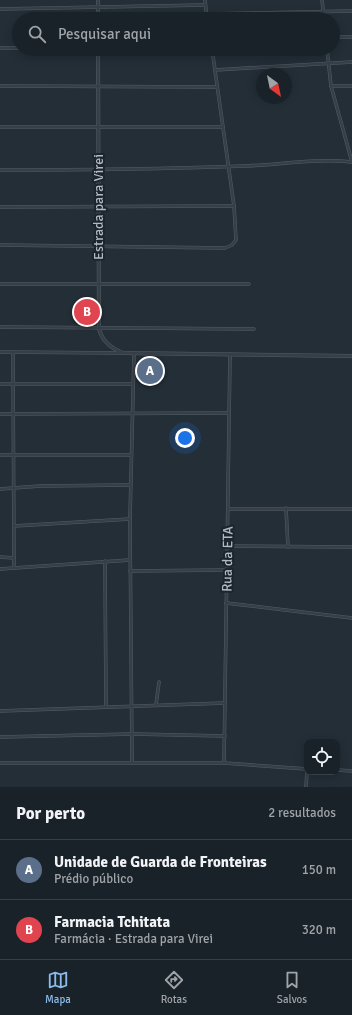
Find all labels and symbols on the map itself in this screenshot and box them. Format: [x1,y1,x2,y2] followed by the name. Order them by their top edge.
[256,68,292,104] north arrow
[90,154,107,260] street label: Estrada para Virei
[74,297,100,327] pin: B
[137,356,163,386] pin: A
[175,428,195,448] your location
[218,525,237,592] street label: Rua da ETA

